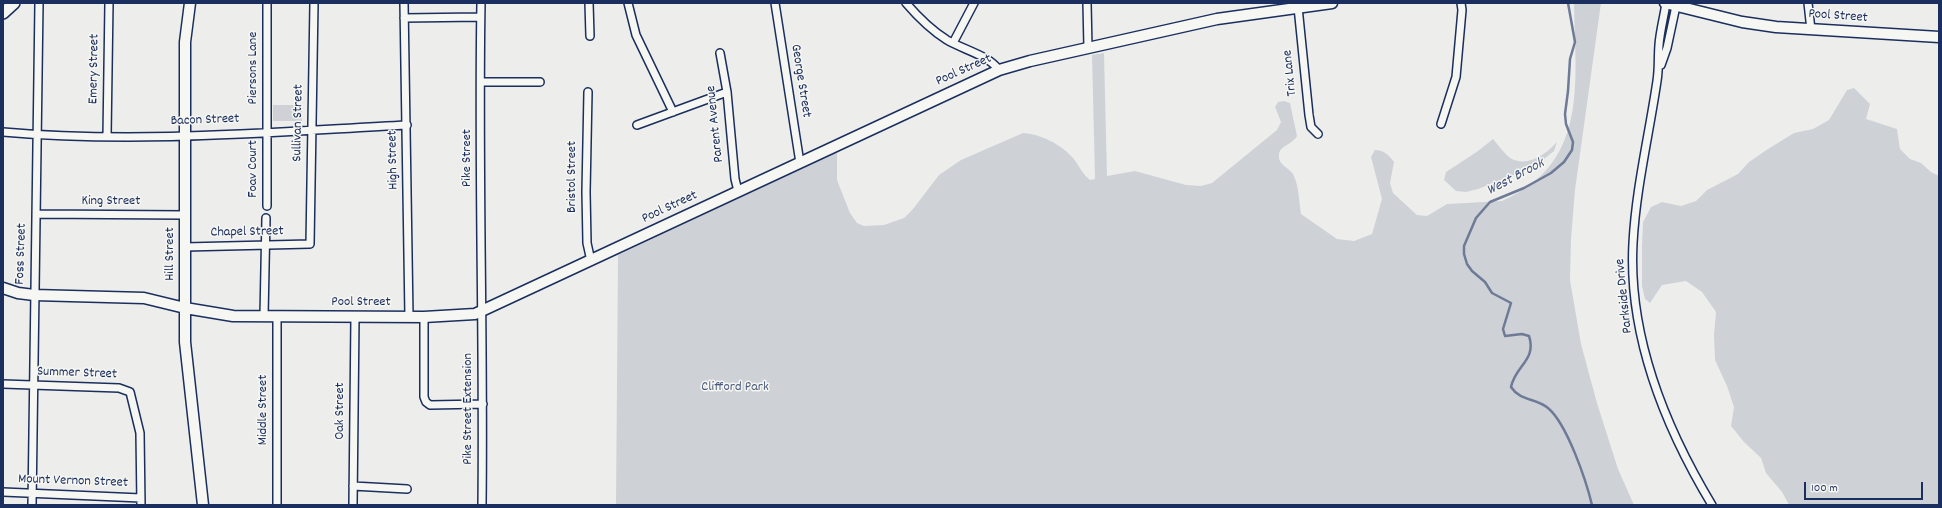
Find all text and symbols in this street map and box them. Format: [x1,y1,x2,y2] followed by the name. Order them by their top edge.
[1808,7,1868,27] street label: Pool Street
[246,32,262,104] street label: Piersons Lane
[86,34,104,104] street label: Emery Street
[786,43,814,119] street label: George Street
[1280,49,1302,97] street label: Trix Lane
[933,51,995,91] street label: Pool Street
[290,84,308,162] street label: Sullivan Street
[704,85,728,163] street label: Parent Avenue
[170,111,240,131] street label: Bacon Street
[460,129,476,187] street label: Pike Street
[385,130,403,190] street label: High Street
[246,140,262,198] street label: Foav Court
[565,141,581,213] street label: Bristol Street
[1484,155,1548,201] water label: West Brook
[640,188,700,228] street label: Pool Street
[82,194,140,210] street label: King Street
[13,223,31,285] street label: Foss Street
[210,224,284,242] street label: Chapel Street
[163,227,179,281] street label: Hill Street
[1613,258,1637,334] street label: Parkside Drive
[331,295,391,311] street label: Pool Street
[461,353,477,465] street label: Pike Street Extension
[37,364,117,384] street label: Summer Street
[256,375,272,445] street label: Middle Street
[701,380,769,396] park label: Clifford Park
[333,382,349,440] street label: Oak Street
[18,472,128,492] street label: Mount Vernon Street
[1806,474,1925,500] scale bar
[1811,480,1838,497] text: 100 m

